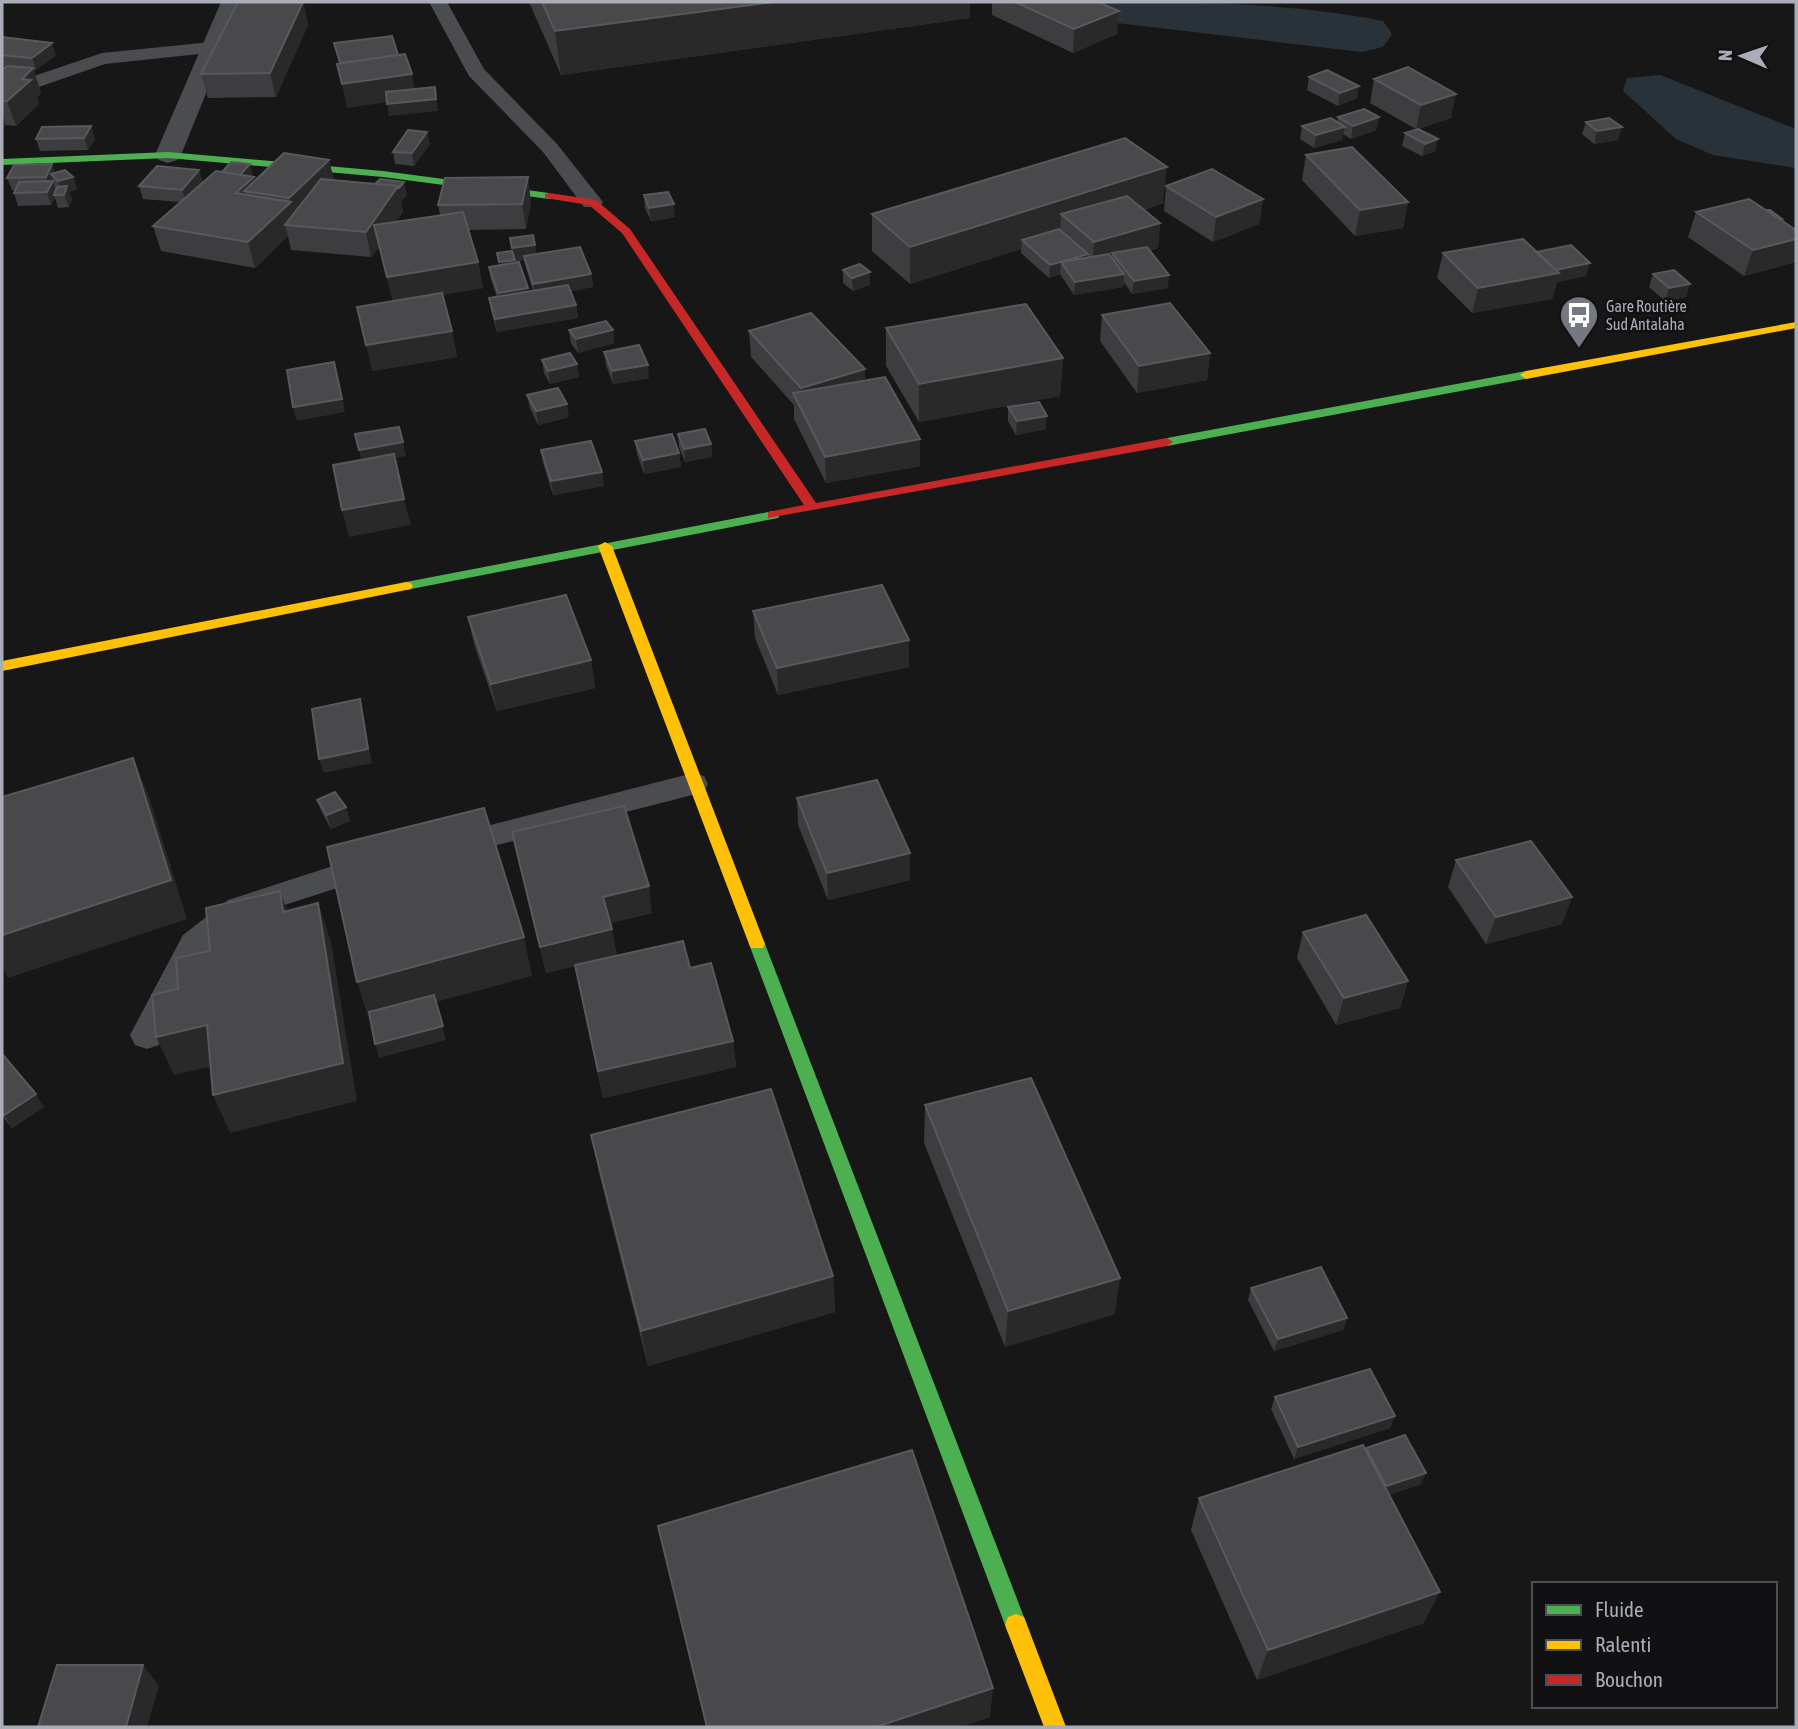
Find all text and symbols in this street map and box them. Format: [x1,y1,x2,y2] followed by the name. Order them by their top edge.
[1707,21,1777,91] north arrow
[1714,49,1736,61] text: N
[1558,294,1600,349] bus stop icon: Gare Routière Sud Antalaha
[1606,297,1687,333] place label: Gare Routière Sud Antalaha
[1532,1582,1777,1708] legend
[1595,1597,1644,1621] text: Fluide
[1595,1632,1651,1656] text: Ralenti
[1595,1667,1663,1691] text: Bouchon

